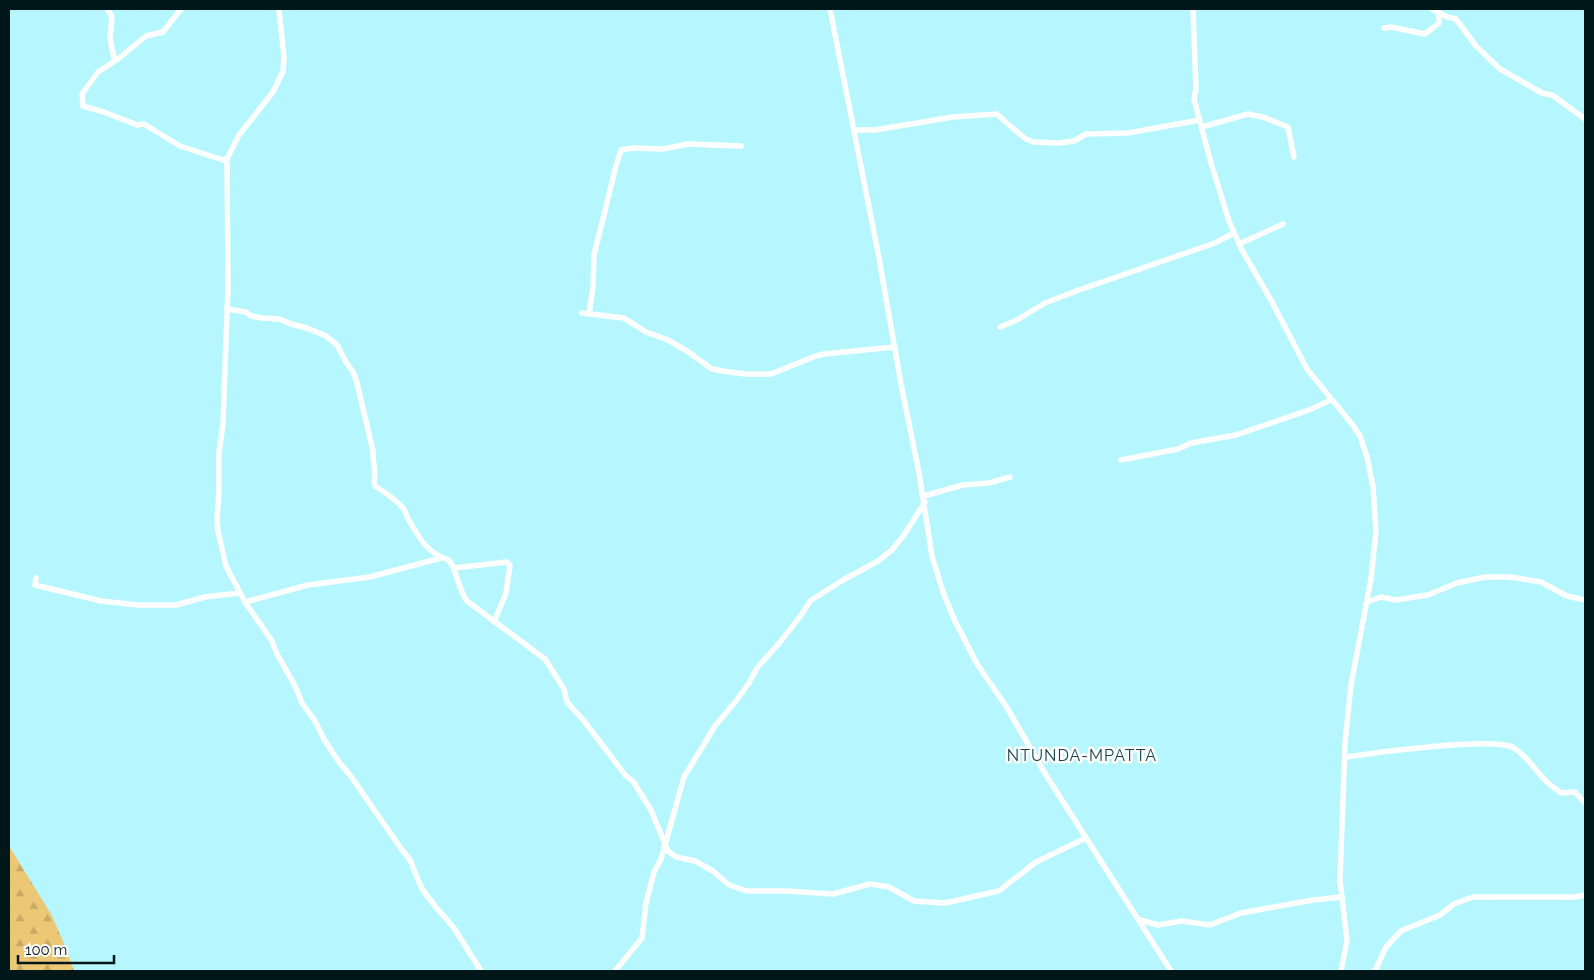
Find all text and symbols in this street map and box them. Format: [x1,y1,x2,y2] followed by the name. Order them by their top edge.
[1007,746,1157,765] district label: NTUNDA-MPATTA
[18,932,114,964] scale bar
[25,941,67,959] text: 100 m

